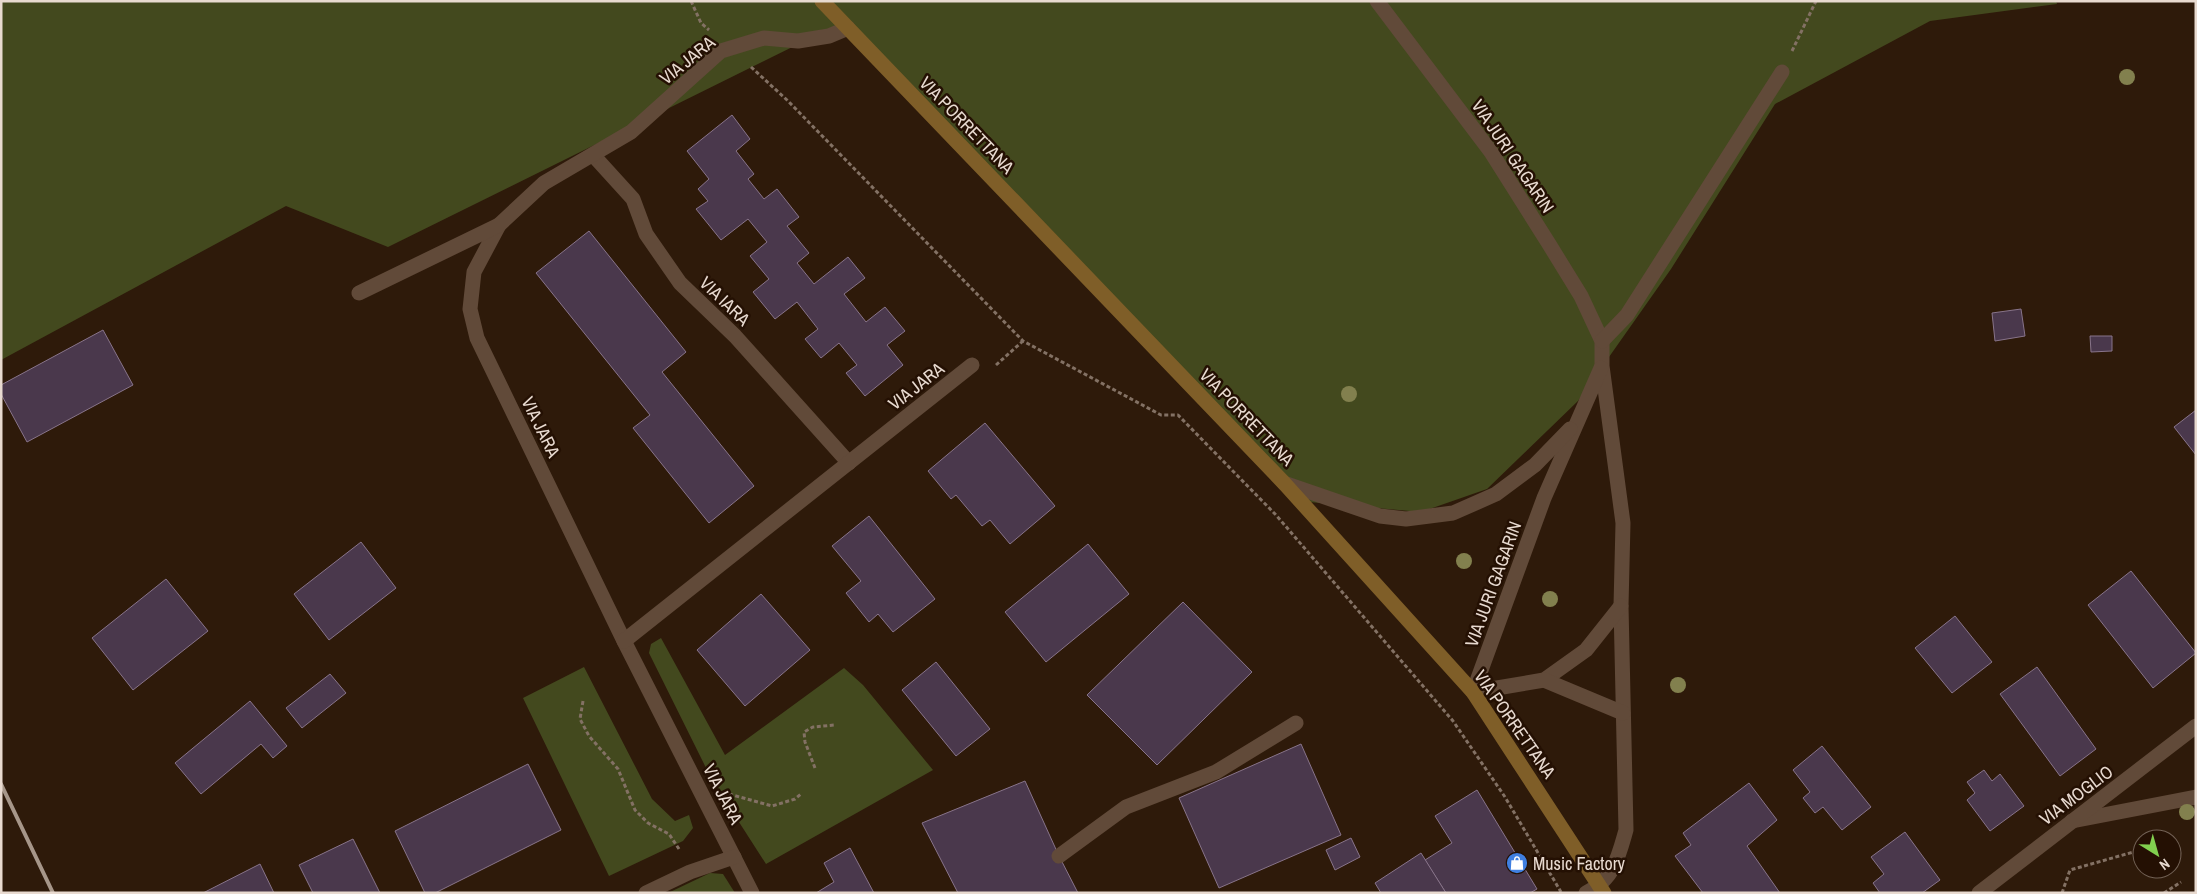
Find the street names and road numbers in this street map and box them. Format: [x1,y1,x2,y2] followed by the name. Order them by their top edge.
[654,30,720,90] street label: VIA JARA
[914,71,1020,179] street label: VIA PORRETTANA
[1466,94,1560,218] street label: VIA JURI GAGARIN
[694,271,756,331] street label: VIA IARA
[883,356,949,416] street label: VIA JARA
[1194,363,1300,471] street label: VIA PORRETTANA
[516,392,567,462] street label: VIA JARA
[1459,518,1527,650] street label: VIA JURI GAGARIN
[1468,665,1562,783] street label: VIA PORRETTANA
[697,759,749,829] street label: VIA JARA
[2034,759,2118,831] street label: VIA MOGLIO

